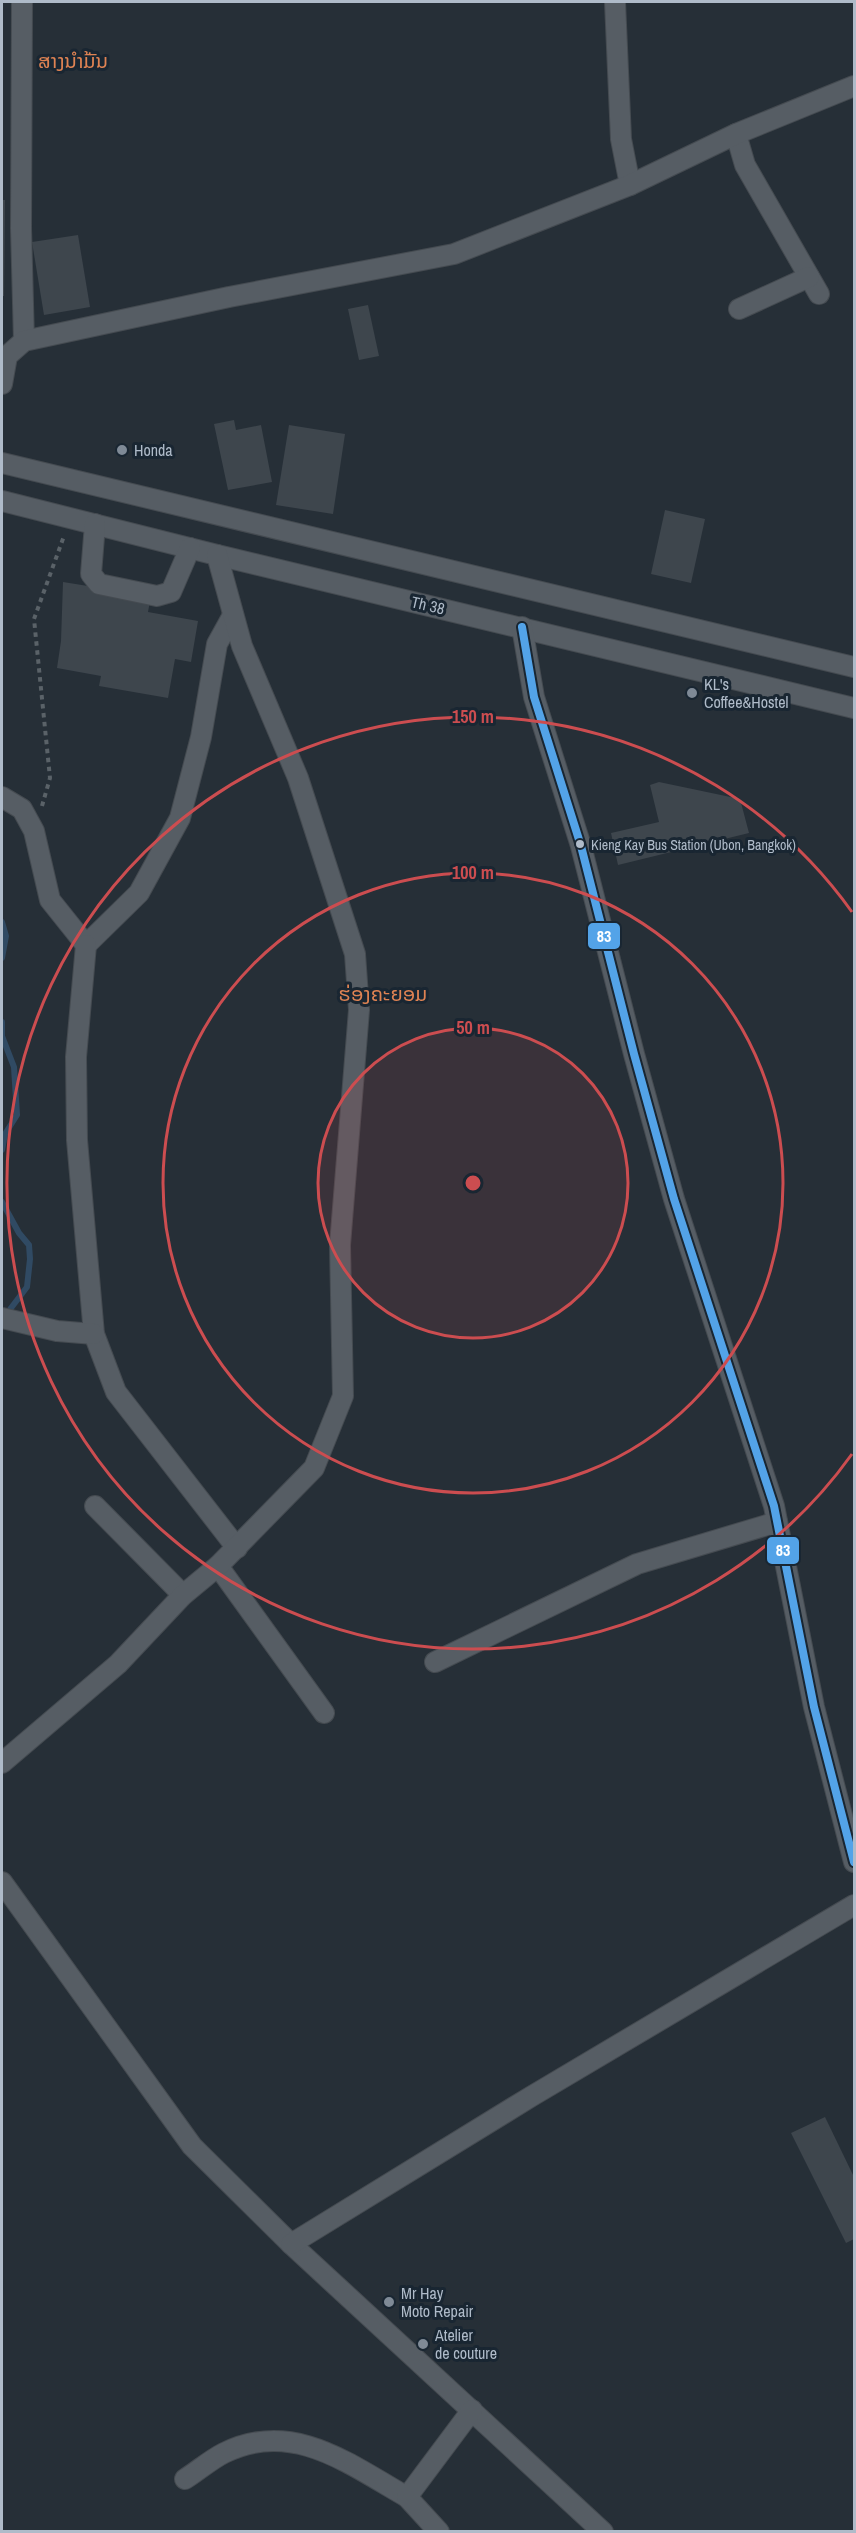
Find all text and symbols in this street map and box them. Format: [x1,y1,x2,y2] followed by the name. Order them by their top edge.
[38,47,108,74] district label: ສາງນຳ້ມັນ
[134,439,173,461] place label: Honda
[115,443,129,457] marker: Honda
[409,591,447,619] street label: Th 38
[704,673,788,713] place label: KL's Coffee&Hostel
[685,686,699,700] marker: KL's Coffee&Hostel
[452,704,494,729] text: 150 m
[591,836,796,854] place label: Kieng Kay Bus Station (Ubon, Bangkok)
[574,838,586,850] marker: Kieng Kay Bus Station (Ubon, Bangkok)
[452,860,494,885] text: 100 m
[587,922,621,950] line badge: 83
[597,925,611,947] text: 83
[339,980,427,1007] district label: ຮ່ອງຄະຍອມ
[456,1015,490,1040] text: 50 m
[463,1173,483,1193] centre of rings
[766,1536,800,1565] line badge: 83
[776,1539,790,1561] text: 83
[401,2282,474,2322] place label: Mr Hay Moto Repair
[382,2295,396,2309] marker: Mr Hay Moto Repair
[434,2324,497,2364] place label: Atelier de couture
[416,2337,430,2351] marker: Atelier de couture

